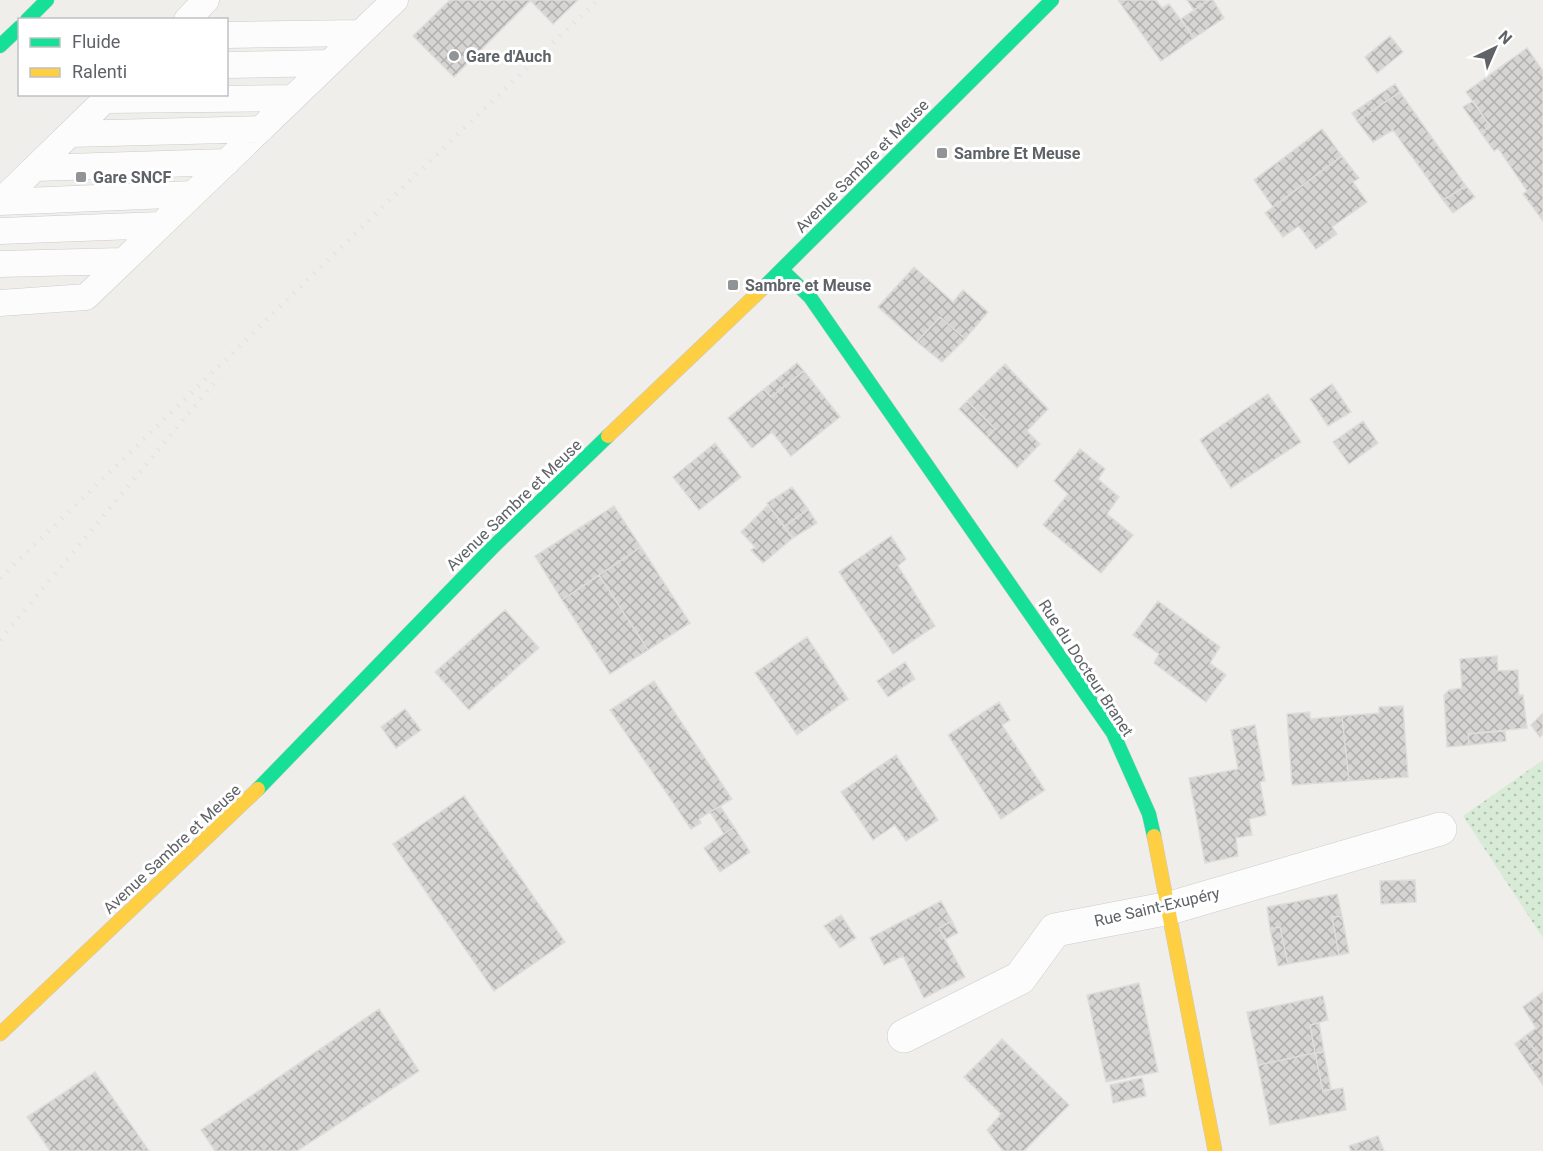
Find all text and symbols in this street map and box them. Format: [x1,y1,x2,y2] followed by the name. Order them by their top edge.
[18,18,228,96] legend
[1465,18,1525,78] north arrow
[1494,27,1516,48] text: N
[72,31,120,52] text: Fluide
[466,47,551,66] place label: Gare d'Auch
[447,49,461,63] marker: Gare d'Auch
[72,61,127,82] text: Ralenti
[791,95,933,237] street label: Avenue Sambre et Meuse
[954,144,1081,163] place label: Sambre Et Meuse
[935,146,949,160] marker: Sambre Et Meuse
[93,168,171,187] place label: Gare SNCF
[74,170,88,184] marker: Gare SNCF
[745,276,871,295] place label: Sambre et Meuse
[726,278,740,292] marker: Sambre et Meuse
[442,435,586,575] street label: Avenue Sambre et Meuse
[1035,596,1137,740] street label: Rue du Docteur Branet
[99,780,245,918] street label: Avenue Sambre et Meuse
[1092,883,1222,931] street label: Rue Saint-Exupéry

